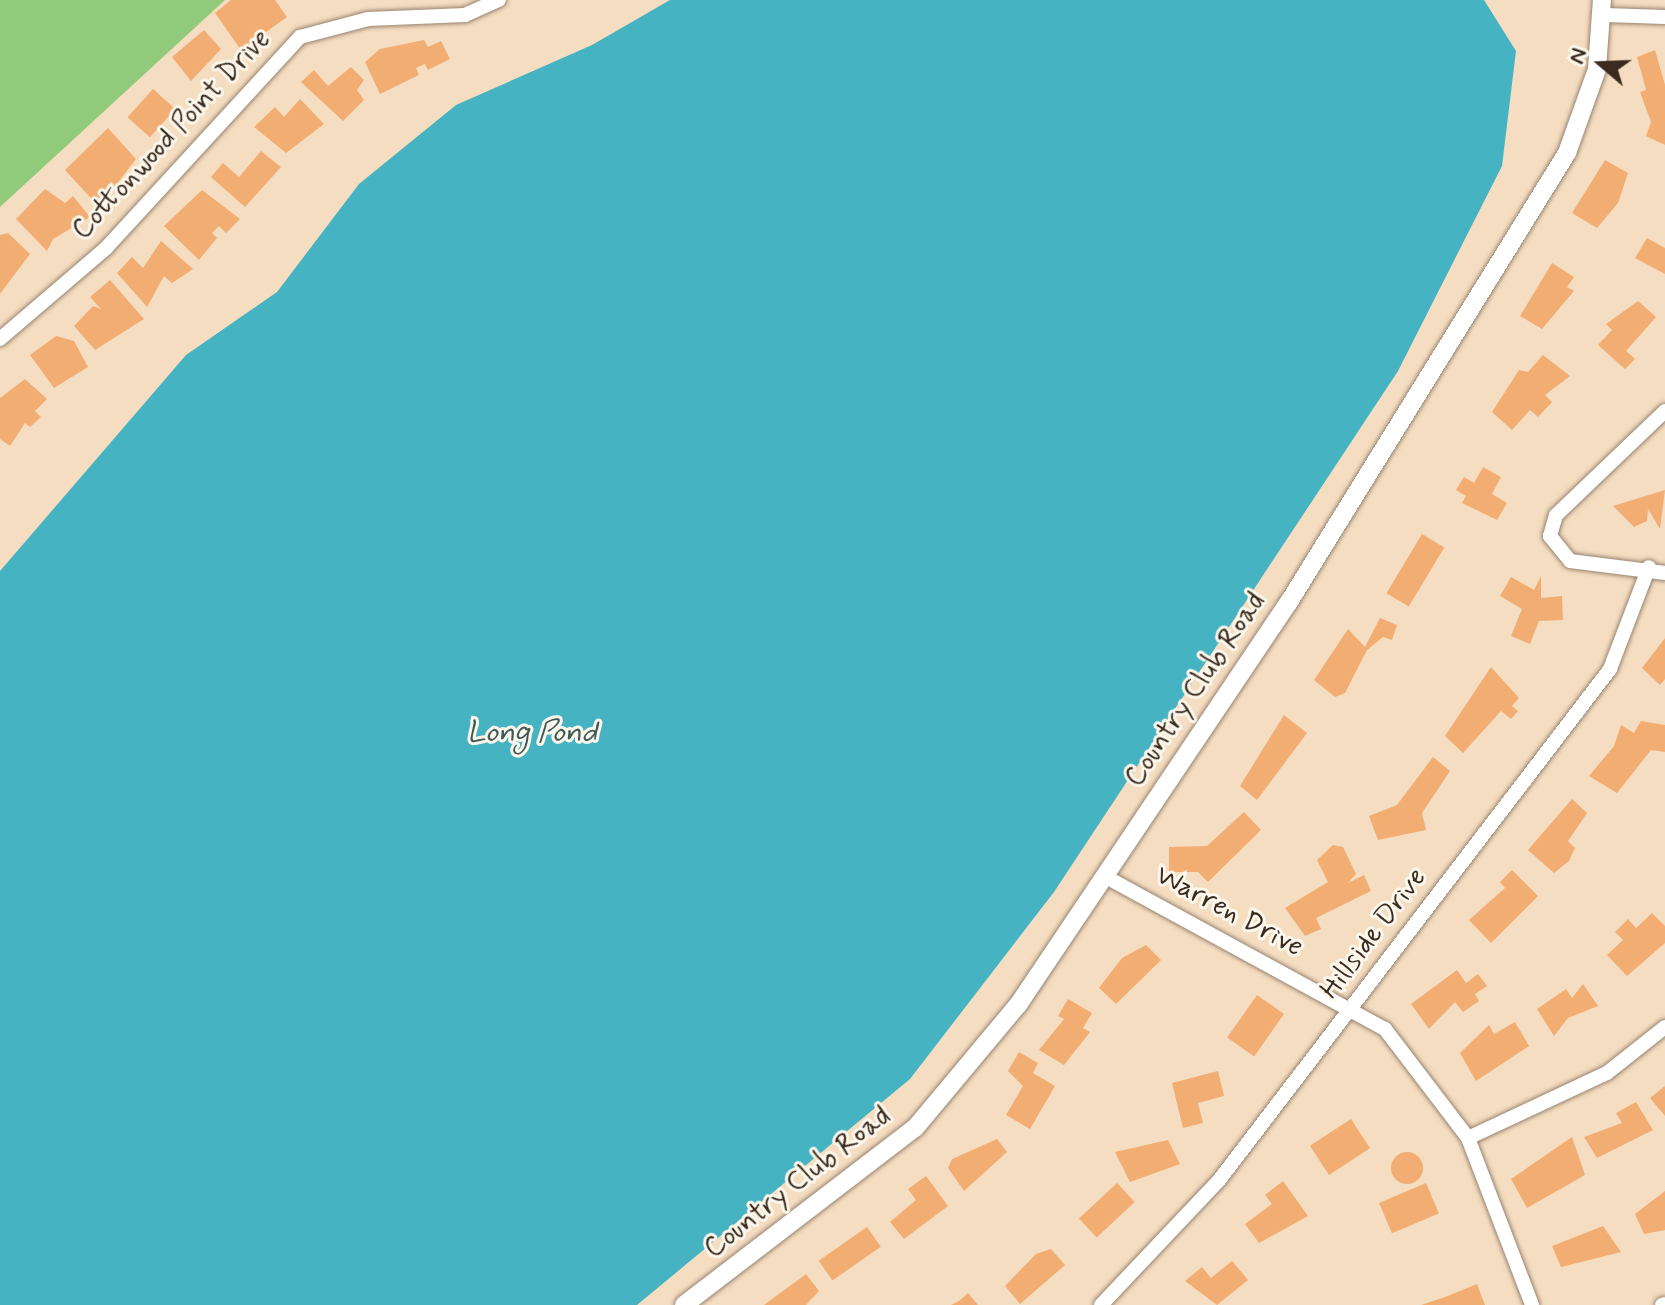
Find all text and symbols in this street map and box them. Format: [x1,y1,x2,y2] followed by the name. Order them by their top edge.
[66,23,278,247] street label: Cottonwood Point Drive
[1561,24,1641,104] north arrow
[1563,45,1594,68] text: N
[1120,588,1272,792] street label: Country Club Road
[467,715,597,751] water label: Long Pond
[1150,860,1308,964] street label: Warren Drive
[1315,863,1433,1005] street label: Hillside Drive
[700,1101,896,1265] street label: Country Club Road

